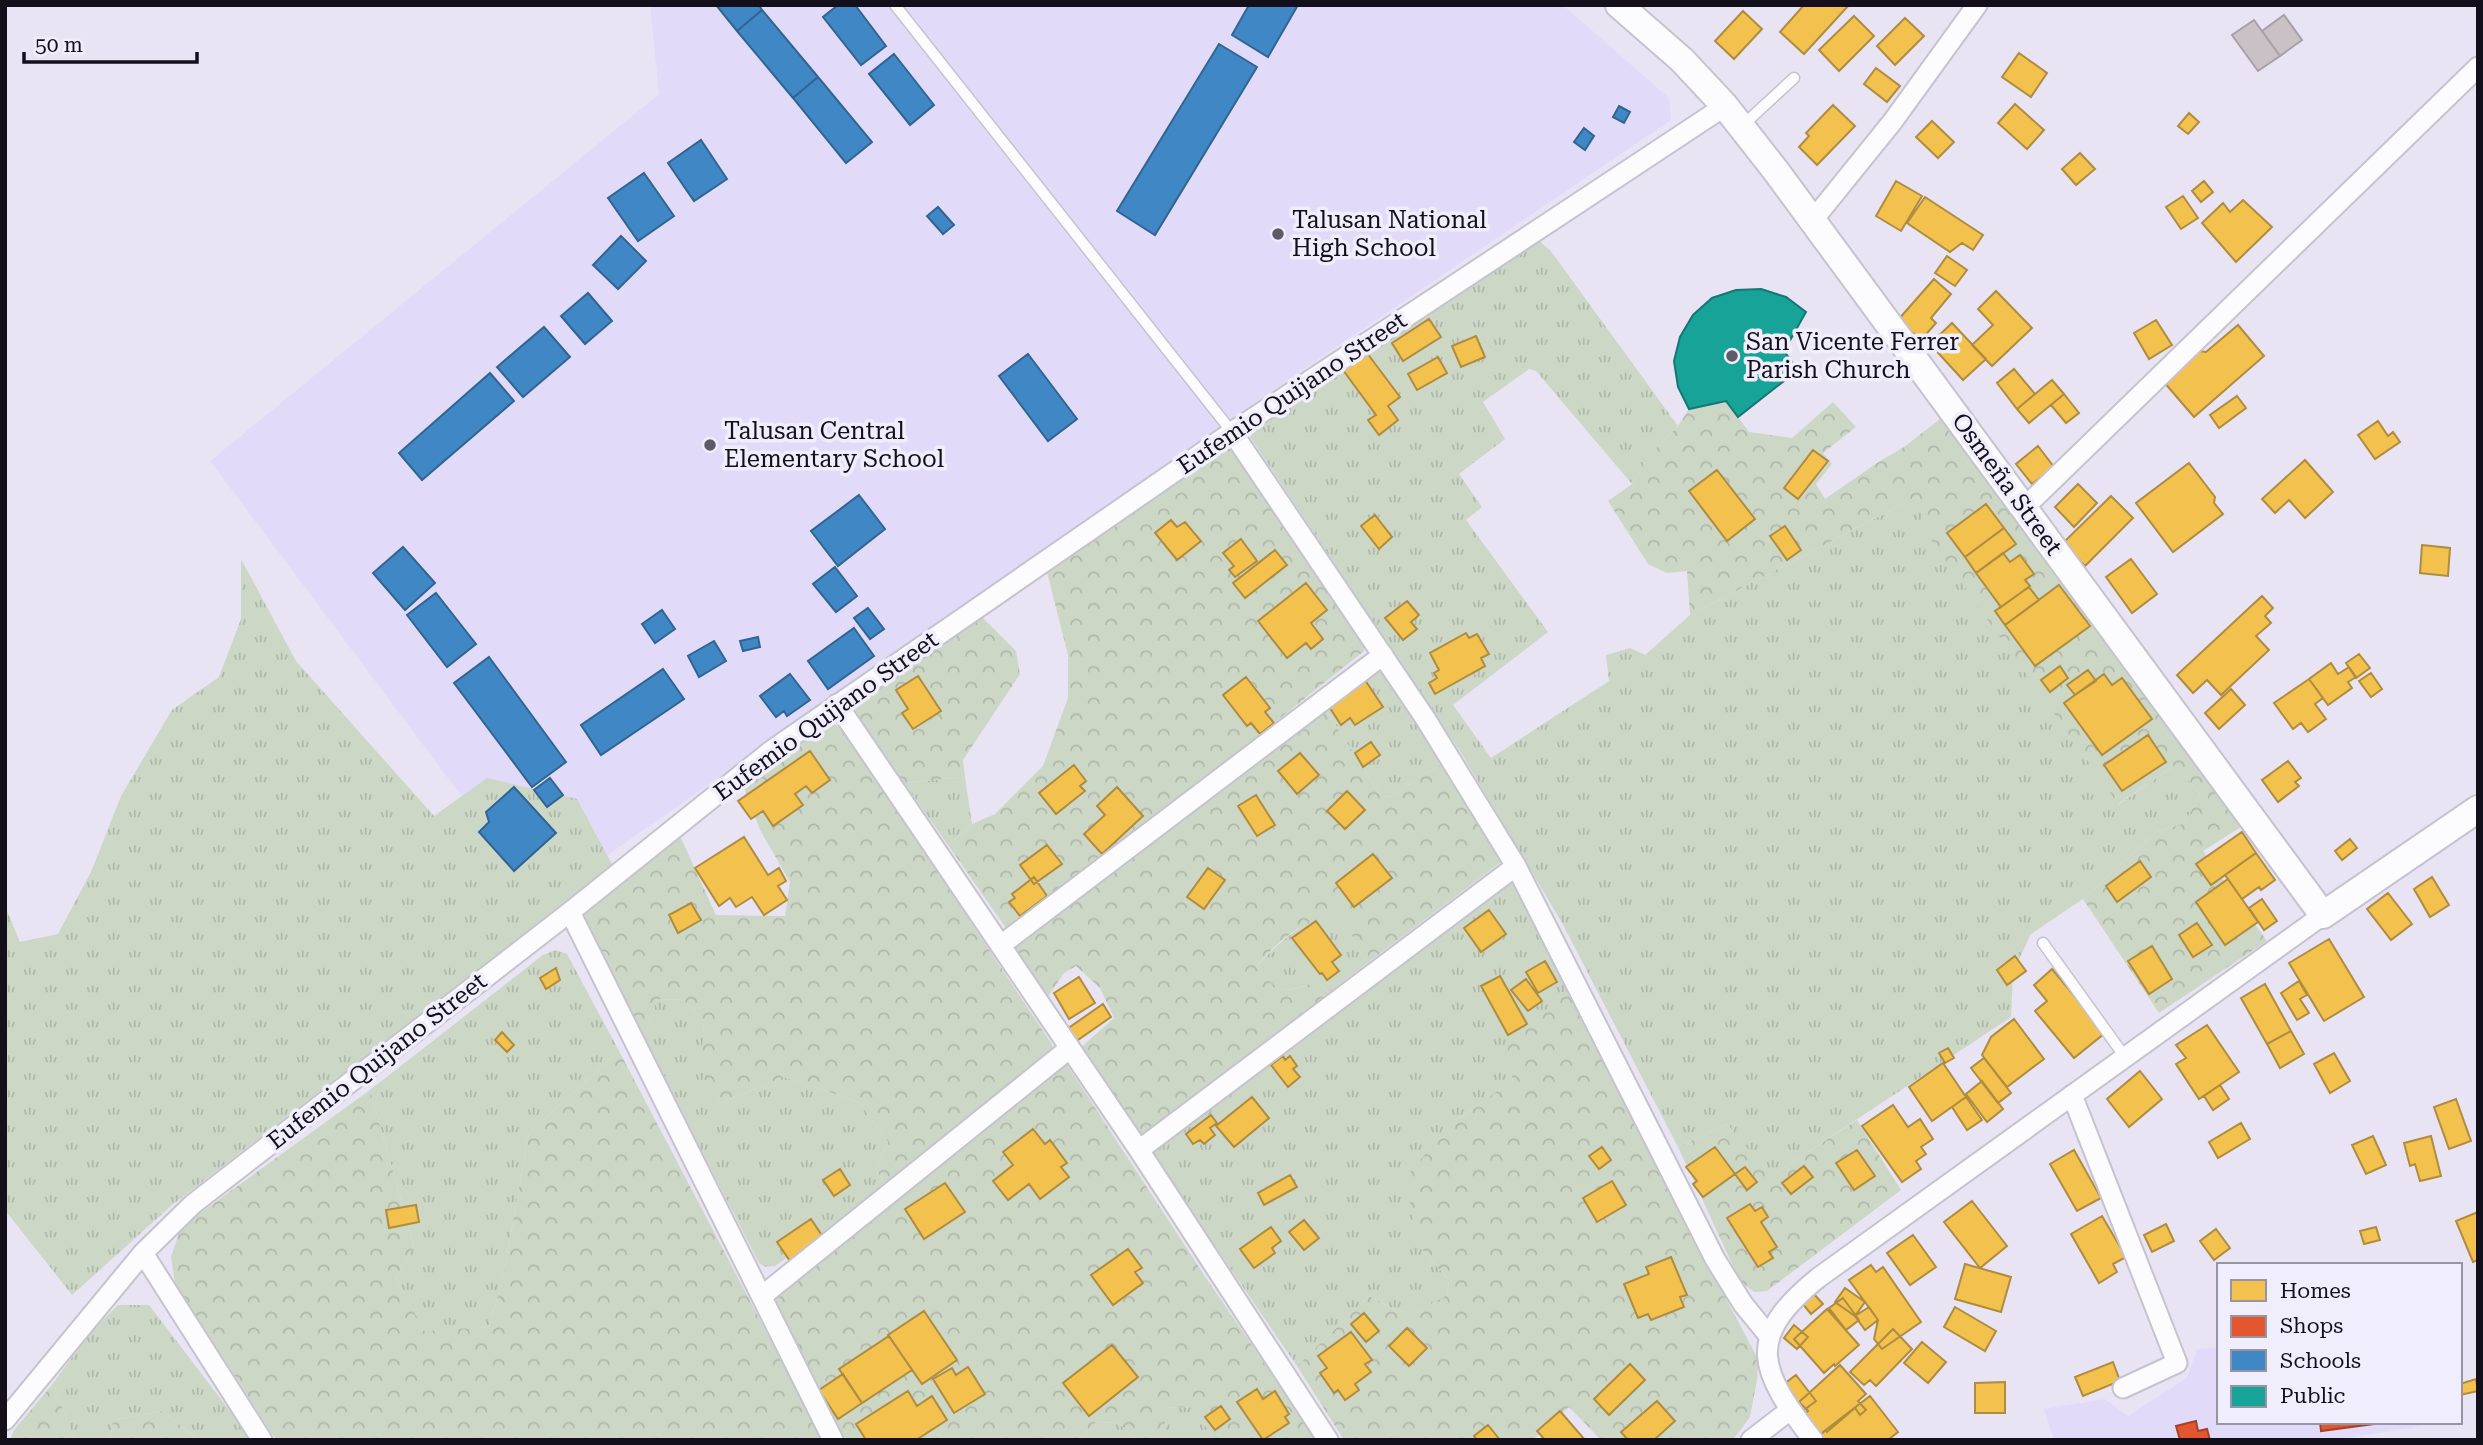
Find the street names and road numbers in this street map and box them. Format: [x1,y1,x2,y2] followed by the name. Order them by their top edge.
[1172,306,1412,480] street label: Eufemio Quijano Street
[1946,407,2068,561] street label: Osmeña Street
[709,625,943,807] street label: Eufemio Quijano Street
[262,967,492,1155] street label: Eufemio Quijano Street

